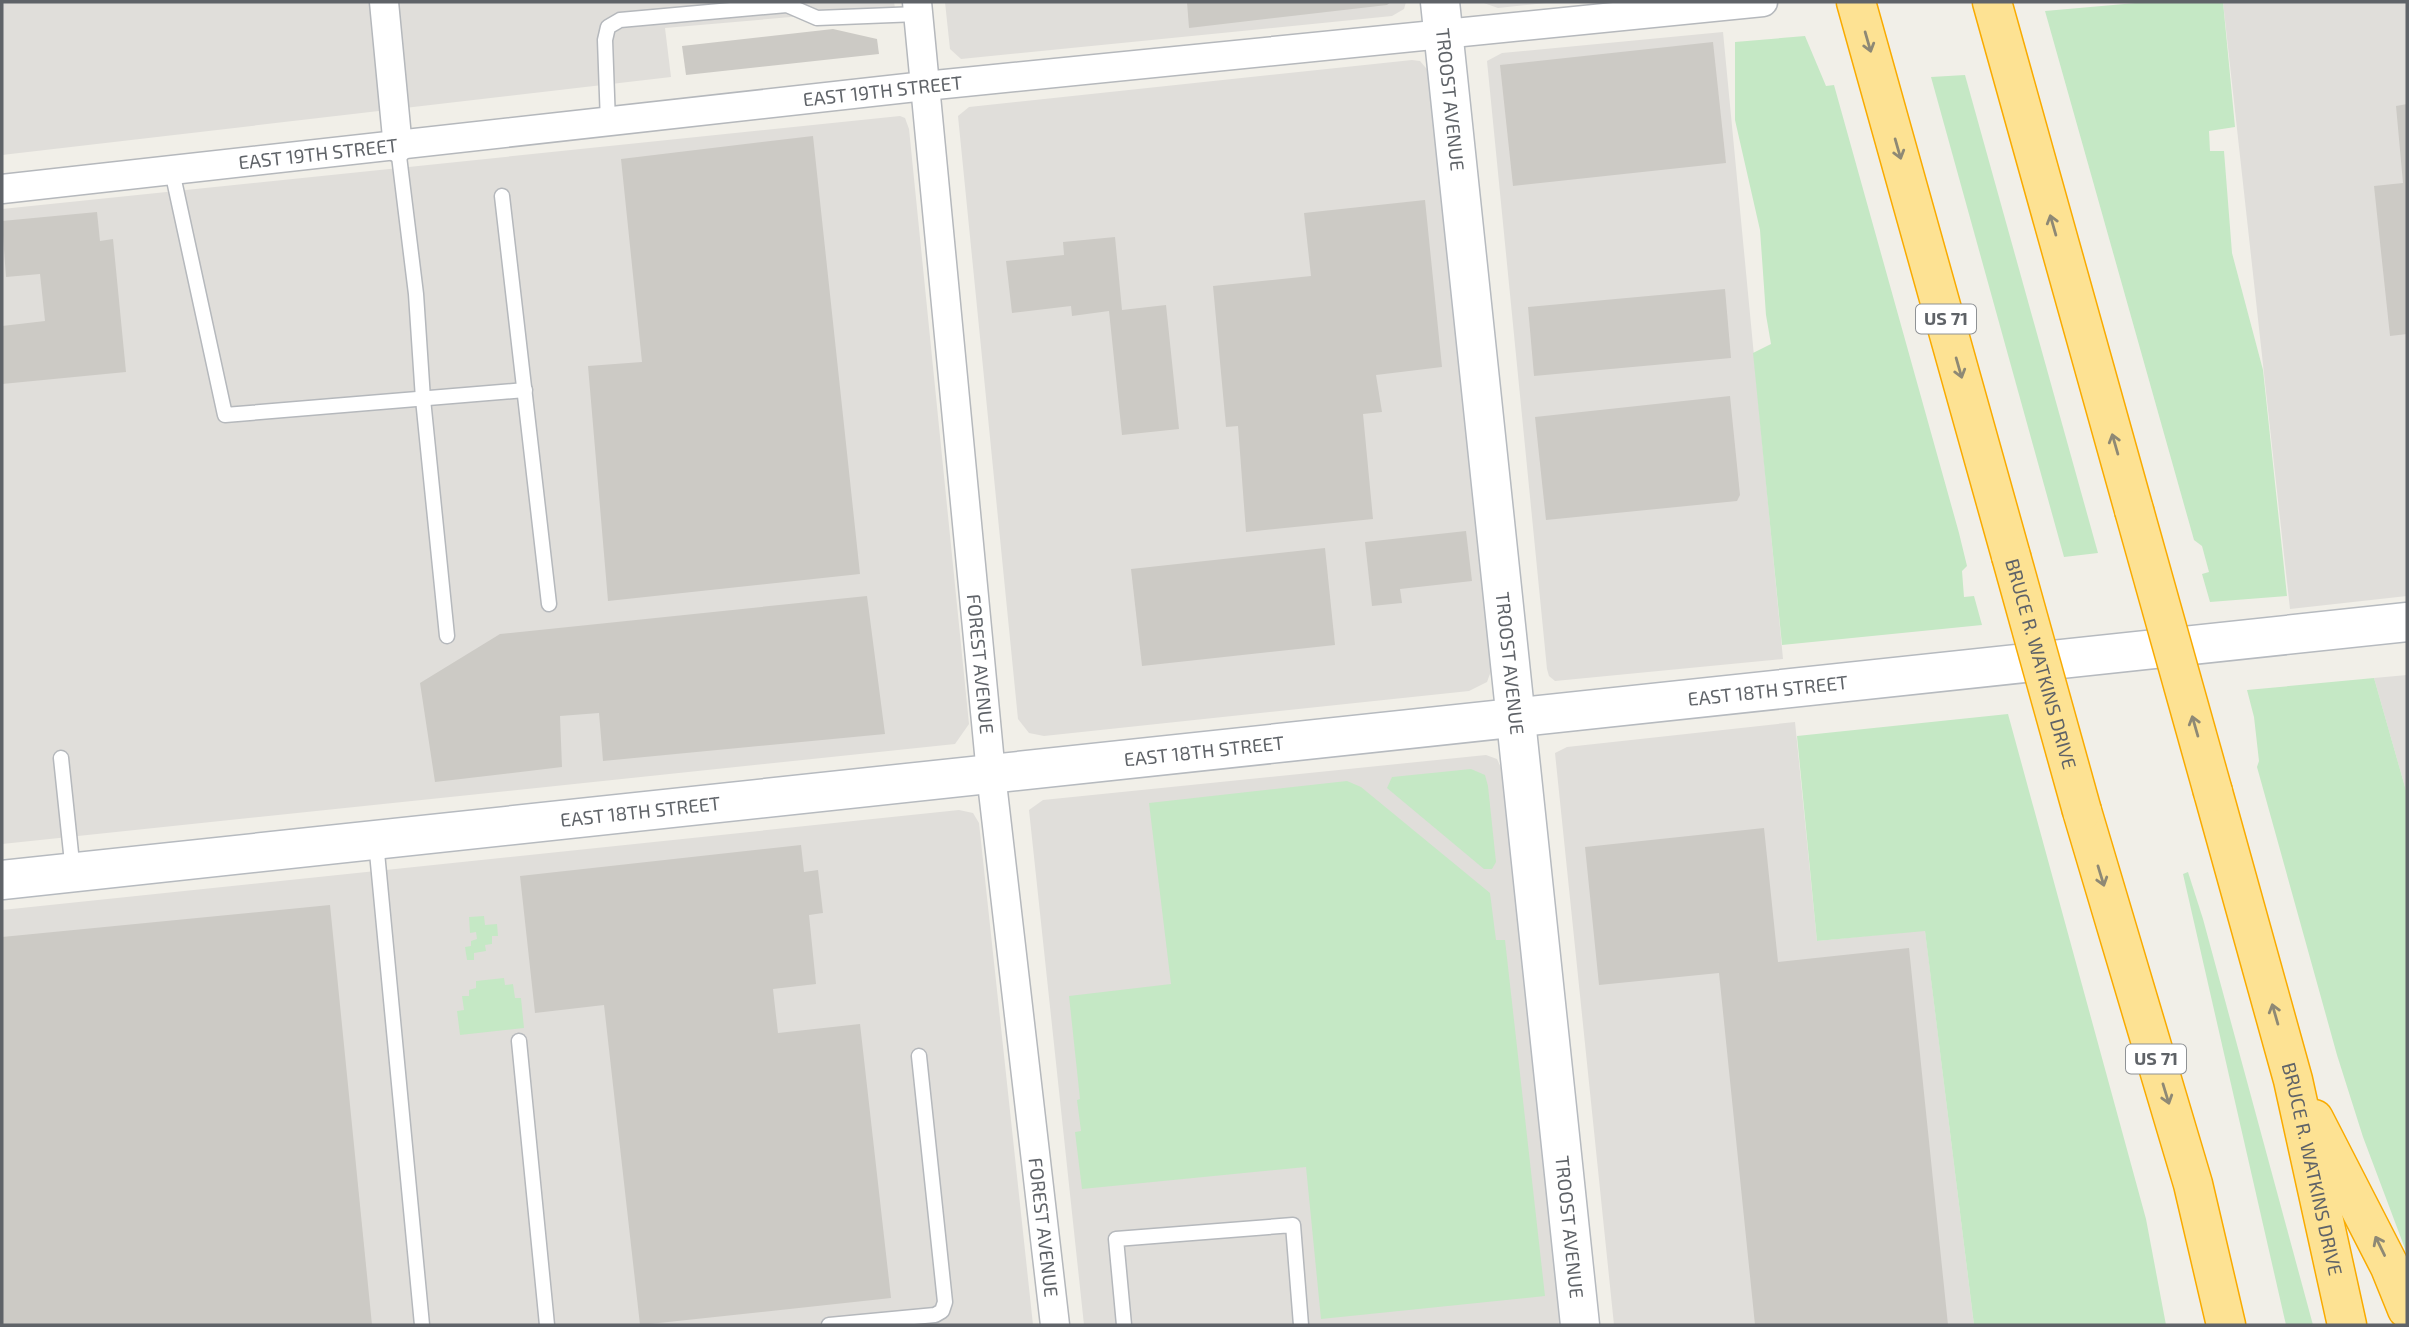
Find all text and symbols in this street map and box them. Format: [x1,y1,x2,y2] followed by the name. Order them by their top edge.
[1432,27,1470,172] street label: TROOST AVENUE
[1862,31,1875,53] one-way arrow
[802,70,963,111] street label: EAST 19TH STREET
[237,133,399,174] street label: EAST 19TH STREET
[1892,137,1905,160] one-way arrow
[2046,215,2059,237] one-way arrow
[1916,304,1976,334] road number: US 71
[1953,356,1966,379] one-way arrow
[2108,434,2121,456] one-way arrow
[2001,556,2082,772] street label: BRUCE R. WATKINS DRIVE
[1491,591,1529,736] street label: TROOST AVENUE
[963,593,999,735] street label: FOREST AVENUE
[1687,670,1849,710] street label: EAST 18TH STREET
[2187,716,2200,738] one-way arrow
[1123,731,1285,771] street label: EAST 18TH STREET
[559,791,722,831] street label: EAST 18TH STREET
[2096,865,2109,887] one-way arrow
[2267,1004,2280,1026] one-way arrow
[2126,1044,2186,1074] road number: US 71
[2278,1060,2348,1278] street label: BRUCE R. WATKINS DRIVE
[2161,1083,2174,1105] one-way arrow
[1551,1155,1589,1300] street label: TROOST AVENUE
[1025,1156,1064,1298] street label: FOREST AVENUE
[2373,1237,2387,1257] one-way arrow

